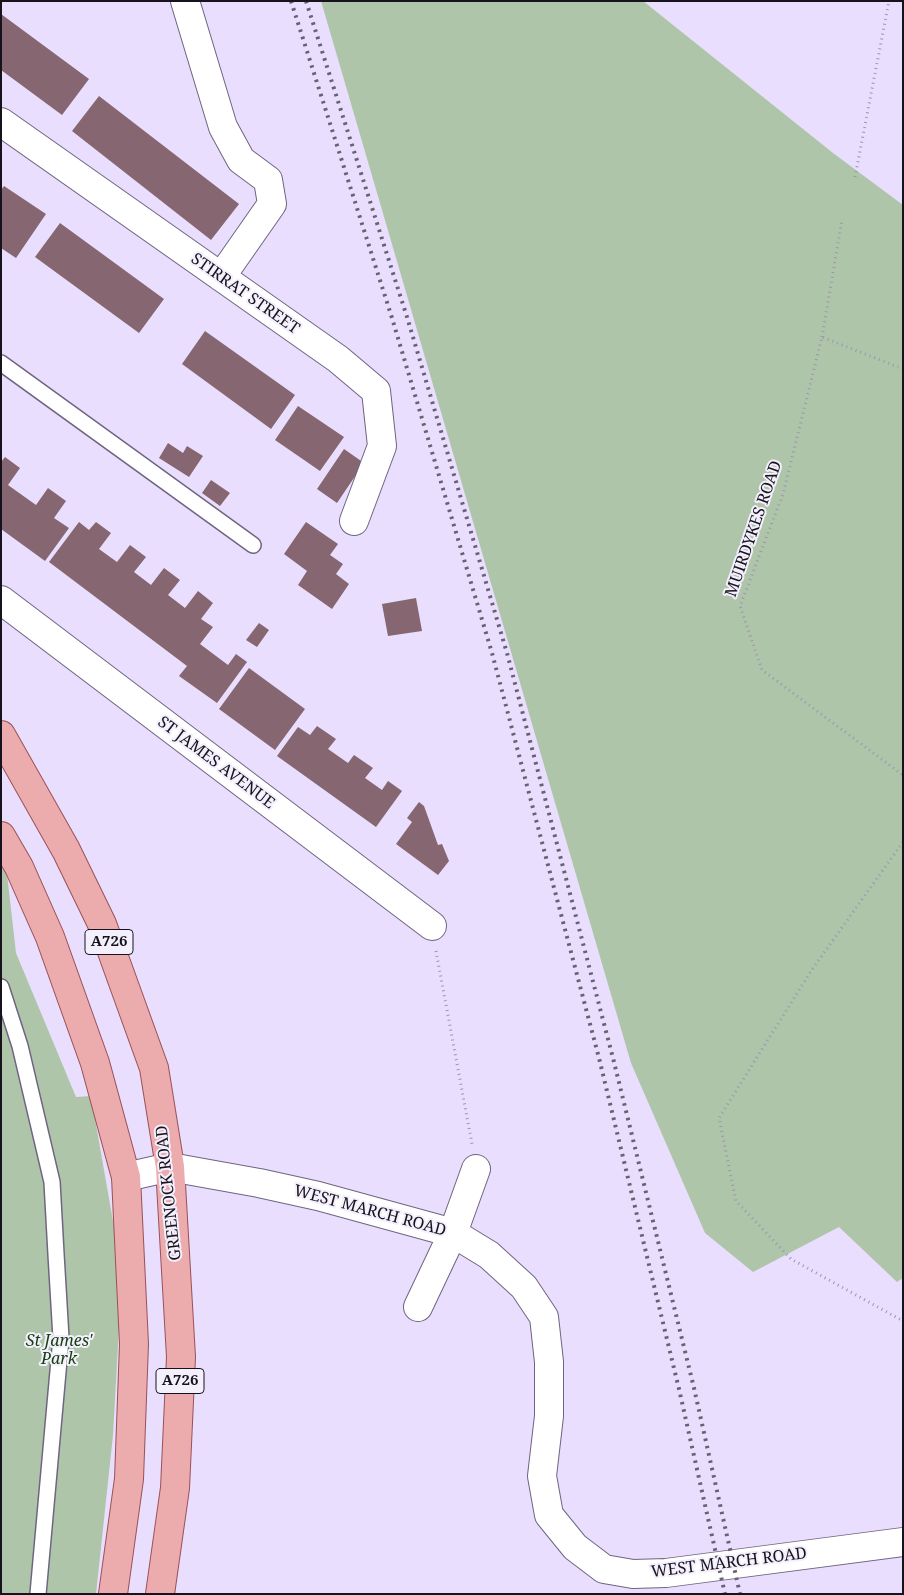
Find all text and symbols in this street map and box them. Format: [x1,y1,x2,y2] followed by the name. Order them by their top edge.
[187,249,303,339] street label: STIRRAT STREET
[722,458,786,600] street label: MUIRDYKES ROAD
[154,713,278,813] street label: ST JAMES AVENUE
[85,930,133,954] road number: A726
[152,1124,186,1262] street label: GREENOCK ROAD
[292,1181,448,1241] street label: WEST MARCH ROAD
[26,1331,92,1369] park label: St James' Park
[156,1368,204,1394] road number: A726
[650,1544,808,1582] street label: WEST MARCH ROAD

